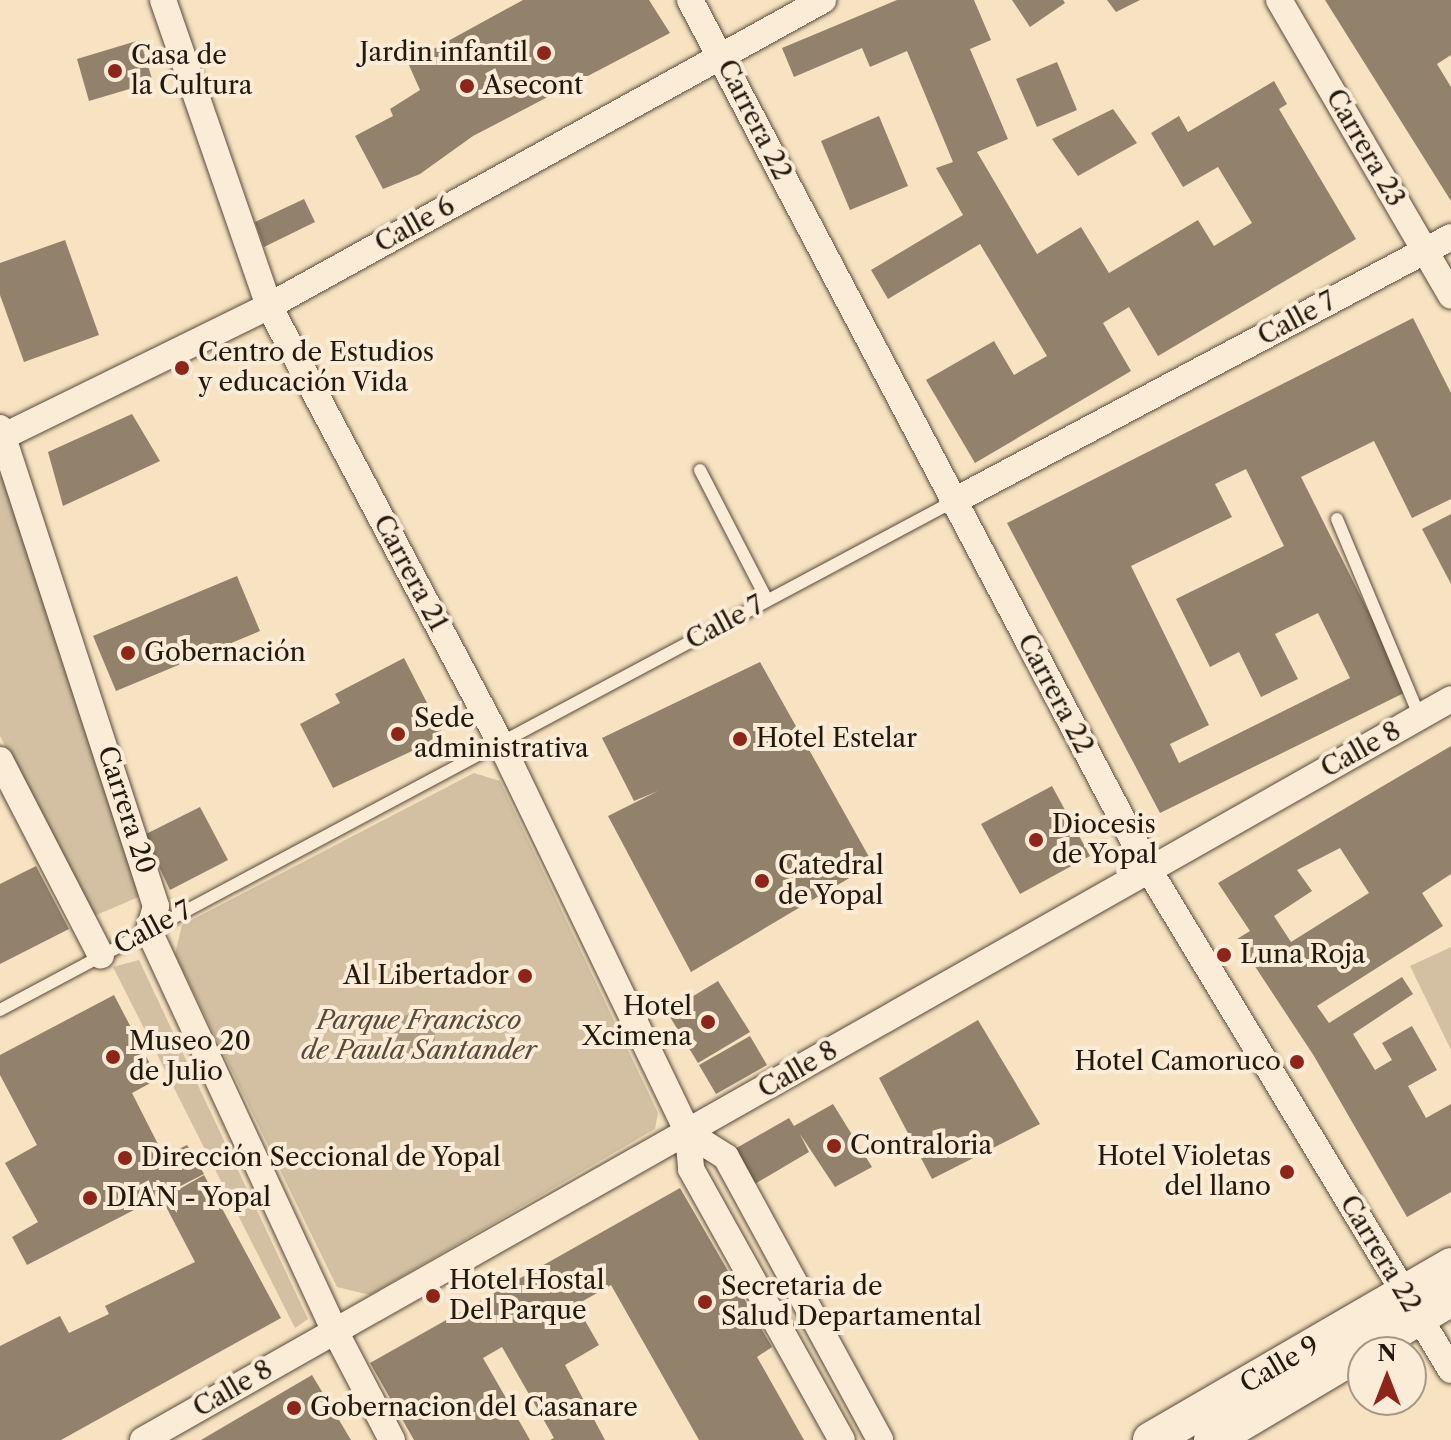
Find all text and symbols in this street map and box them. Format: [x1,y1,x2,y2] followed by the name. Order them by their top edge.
[360,37,528,69] place label: Jardin infantil
[131,40,253,102] place label: Casa de la Cultura
[535,44,553,62] marker: Jardin infantil
[710,54,798,186] street label: Carrera 22
[106,62,124,80] marker: Casa de la Cultura
[483,70,583,102] place label: Asecont
[458,77,476,95] marker: Asecont
[1319,84,1411,212] street label: Carrera 23
[370,191,460,259] street label: Calle 6
[1253,286,1341,352] street label: Calle 7
[198,337,434,398] place label: Centro de Estudios y educación Vida
[173,359,191,377] marker: Centro de Estudios y educación Vida
[366,510,454,636] street label: Carrera 21
[681,590,769,656] street label: Calle 7
[1010,629,1100,759] street label: Carrera 22
[144,637,306,669] place label: Gobernación
[119,644,137,662] marker: Gobernación
[414,703,589,764] place label: Sede administrativa
[1316,715,1406,785] street label: Calle 8
[756,723,917,755] place label: Hotel Estelar
[389,725,407,743] marker: Sede administrativa
[731,730,749,748] marker: Hotel Estelar
[91,742,161,878] street label: Carrera 20
[1052,809,1158,870] place label: Diocesis de Yopal
[1027,831,1045,849] marker: Diocesis de Yopal
[778,850,884,912] place label: Catedral de Yopal
[753,872,771,890] marker: Catedral de Yopal
[109,895,197,961] street label: Calle 7
[1240,939,1366,971] place label: Luna Roja
[1215,946,1233,964] marker: Luna Roja
[343,960,509,992] place label: Al Libertador
[516,967,534,985] marker: Al Libertador
[582,991,692,1052] place label: Hotel Xcimena
[301,1005,537,1066] park label: Parque Francisco de Paula Santander
[699,1013,717,1031] marker: Hotel Xcimena
[129,1026,251,1088] place label: Museo 20 de Julio
[753,1035,843,1105] street label: Calle 8
[1075,1046,1281,1078] place label: Hotel Camoruco
[104,1048,122,1066] marker: Museo 20 de Julio
[1288,1053,1306,1071] marker: Hotel Camoruco
[850,1130,992,1162] place label: Contraloria
[825,1137,843,1155] marker: Contraloria
[1096,1141,1271,1202] place label: Hotel Violetas del llano
[141,1142,502,1174] place label: Dirección Seccional de Yopal
[116,1149,134,1167] marker: Dirección Seccional de Yopal
[1278,1163,1296,1181] marker: Hotel Violetas del llano
[106,1182,272,1214] place label: DIAN - Yopal
[81,1189,99,1207] marker: DIAN - Yopal
[1333,1190,1427,1318] street label: Carrera 22
[449,1265,604,1326] place label: Hotel Hostal Del Parque
[721,1271,982,1332] place label: Secretaria de Salud Departamental
[424,1287,442,1305] marker: Hotel Hostal Del Parque
[696,1293,714,1311] marker: Secretaria de Salud Departamental
[1235,1330,1325,1400] street label: Calle 9
[1347,1336,1427,1416] north arrow
[1377,1340,1397,1367] text: N
[188,1354,278,1424] street label: Calle 8
[310,1392,638,1424] place label: Gobernacion del Casanare
[285,1399,303,1417] marker: Gobernacion del Casanare

